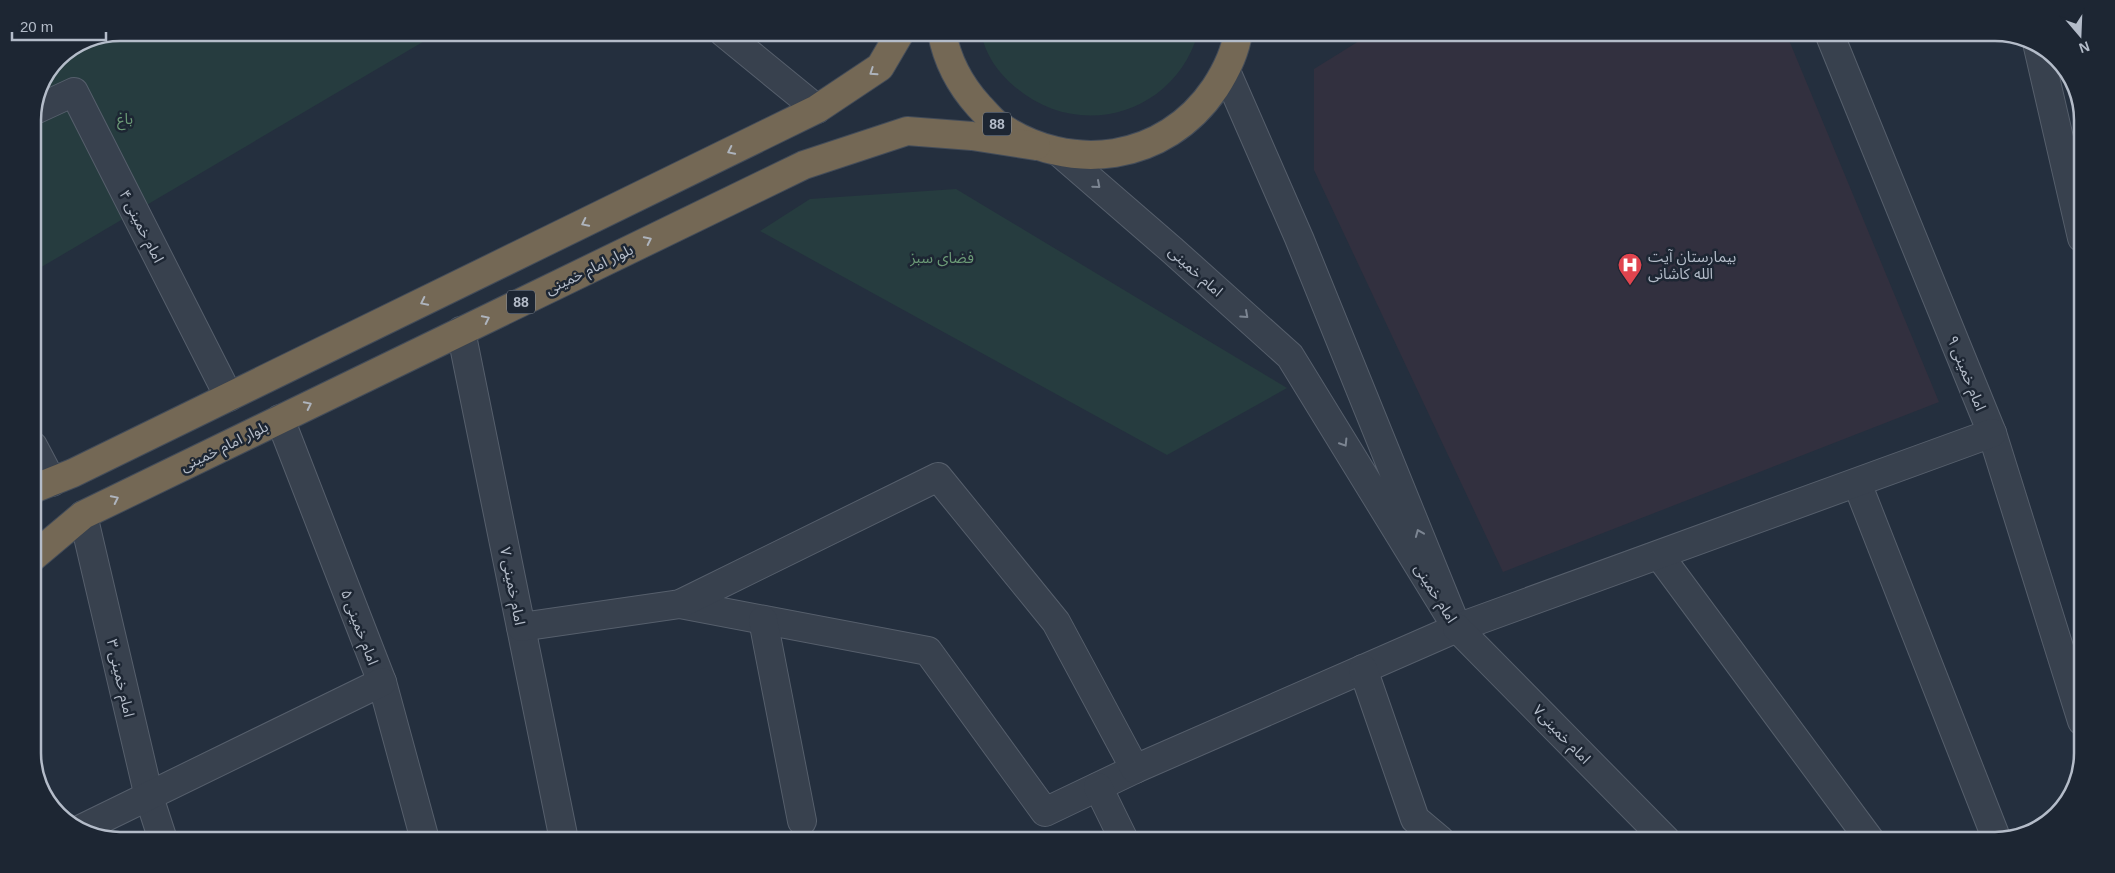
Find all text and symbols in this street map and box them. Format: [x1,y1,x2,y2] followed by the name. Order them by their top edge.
[12,10,106,42] scale bar
[2055,10,2105,60] north arrow
[20,18,53,35] text: 20 m
[2077,38,2092,57] text: N
[869,66,879,75] one-way arrow
[117,110,133,131] park label: باغ
[983,112,1011,136] road number: 88
[727,145,736,155] one-way arrow
[1091,179,1100,188] one-way arrow
[114,187,168,267] street label: امام خمینی ۴
[581,217,590,227] one-way arrow
[643,236,652,247] one-way arrow
[542,240,637,300] street label: بلوار امام خمینی
[1164,242,1226,302] street label: امام خمینی
[1648,248,1736,283] place label: بیمارستان آیت الله کاشانی
[909,249,974,267] park label: فضای سبز
[1617,252,1643,286] hospital icon: بیمارستان آیت الله کاشانی
[507,290,535,314] road number: 88
[420,296,429,306] one-way arrow
[1240,310,1249,319] one-way arrow
[481,315,490,325] one-way arrow
[1941,333,1990,414] street label: امام خمینی ۹
[303,401,312,411] one-way arrow
[177,417,272,477] street label: بلوار امام خمینی
[1337,437,1347,446] one-way arrow
[110,495,119,506] one-way arrow
[1414,529,1424,537] one-way arrow
[494,545,529,627] street label: امام خمینی ۷
[1409,560,1461,627] street label: امام خمینی
[335,587,382,668] street label: امام خمینی ۵
[101,637,138,719] street label: امام خمینی ۳
[1528,701,1594,769] street label: امام خمینی۷

